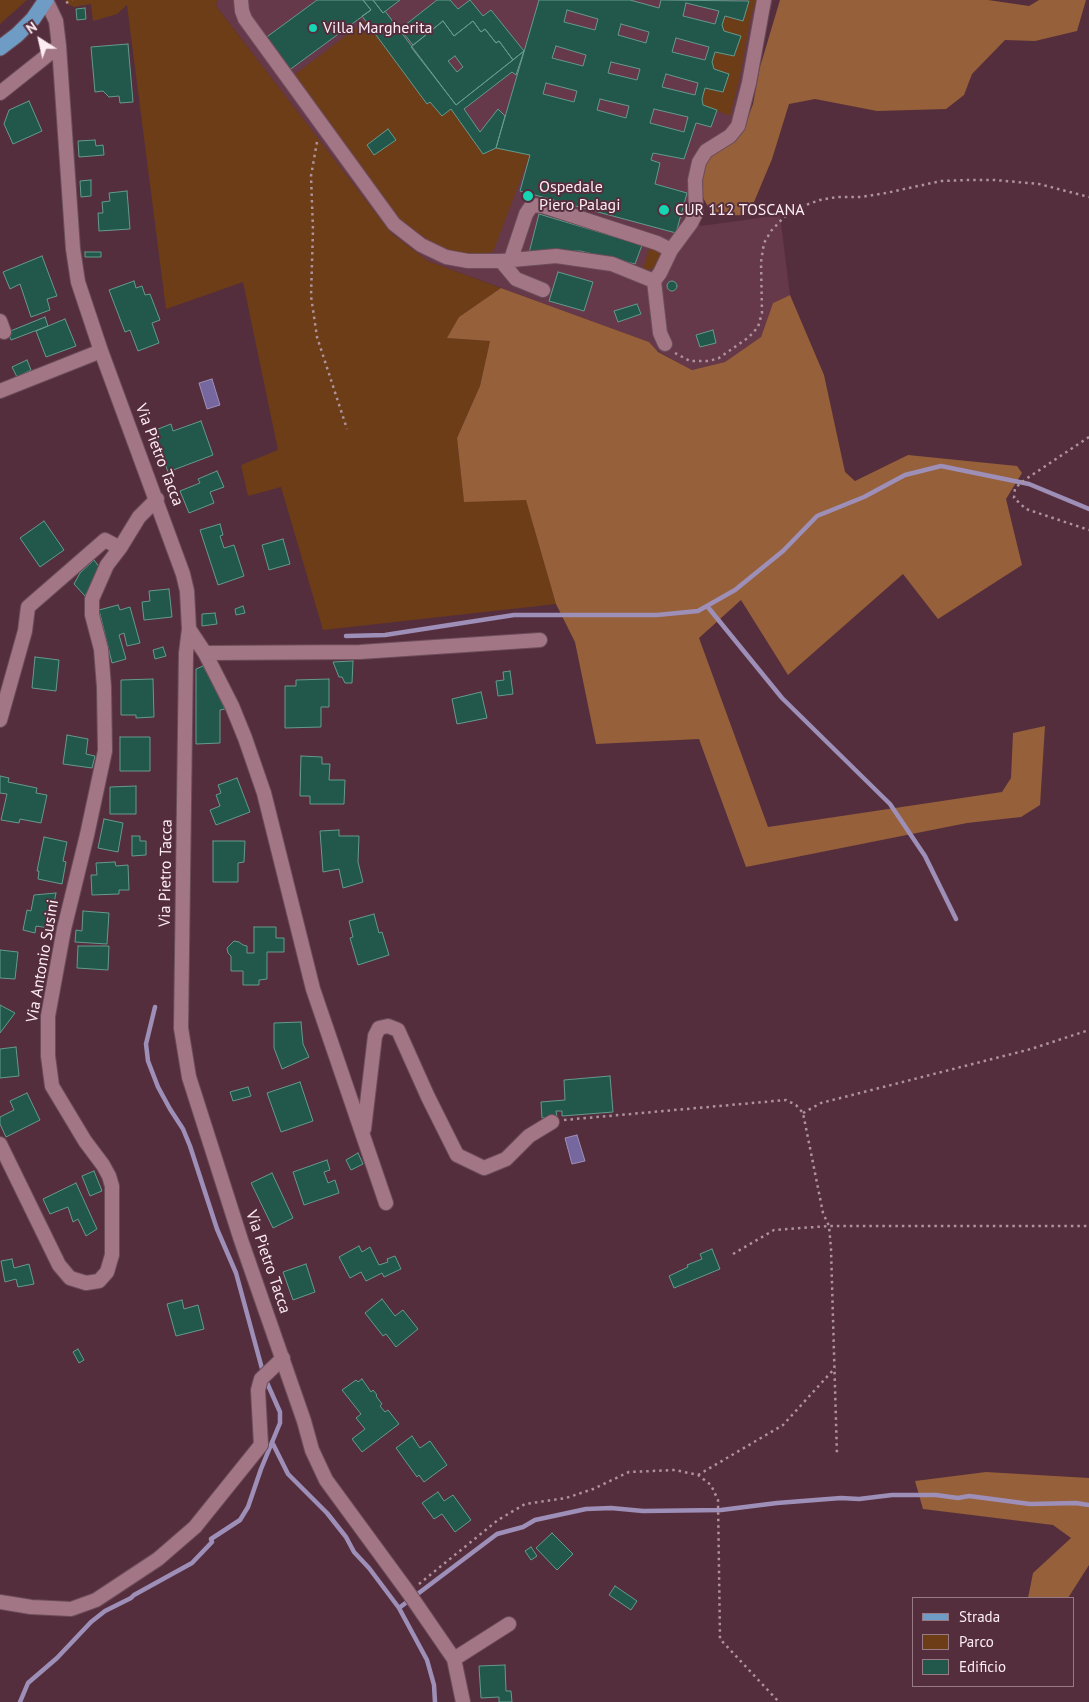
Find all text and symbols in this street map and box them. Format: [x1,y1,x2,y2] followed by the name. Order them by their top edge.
[15,15,65,65] north arrow
[22,18,40,38] text: N
[323,18,433,38] place label: Villa Margherita
[307,22,319,34] marker: Villa Margherita
[539,177,620,215] place label: Ospedale Piero Palagi
[521,189,535,203] marker: Ospedale Piero Palagi
[675,200,805,220] place label: CUR 112 TOSCANA
[657,203,671,217] marker: CUR 112 TOSCANA
[131,401,187,509] street label: Via Pietro Tacca
[155,819,177,927] street label: Via Pietro Tacca
[23,898,63,1024] street label: Via Antonio Susini
[241,1208,295,1316] street label: Via Pietro Tacca
[912,1597,1074,1687] legend
[959,1607,1000,1626] text: Strada
[959,1632,994,1651] text: Parco
[959,1657,1006,1676] text: Edificio

